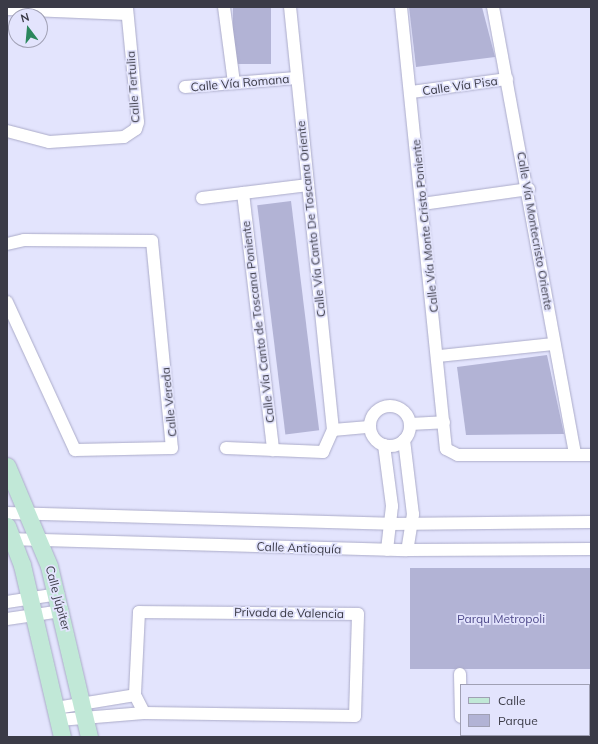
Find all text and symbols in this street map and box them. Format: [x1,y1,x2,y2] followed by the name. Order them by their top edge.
[8,8,48,48] north arrow
[19,10,31,25] text: N
[123,51,143,123] street label: Calle Tertulia
[190,72,290,94] street label: Calle Vía Romana
[421,74,499,98] street label: Calle Vía Pisa
[294,120,328,318] street label: Calle Vía Canto De Toscana Oriente
[409,139,441,313] street label: Calle Vía Monte Cristo Poniente
[514,151,556,311] street label: Calle Vía Montecristo Oriente
[238,220,278,424] street label: Calle Vía Canto de Toscana Poniente
[158,366,180,438] street label: Calle Vereda
[257,539,341,557] street label: Calle Antioquía
[42,564,74,632] street label: Calle Júpiter
[234,605,344,621] street label: Privada de Valencia
[457,612,545,626] park label: Parqu Metropoli
[460,684,590,736] legend
[498,693,525,708] text: Calle
[498,713,538,728] text: Parque

